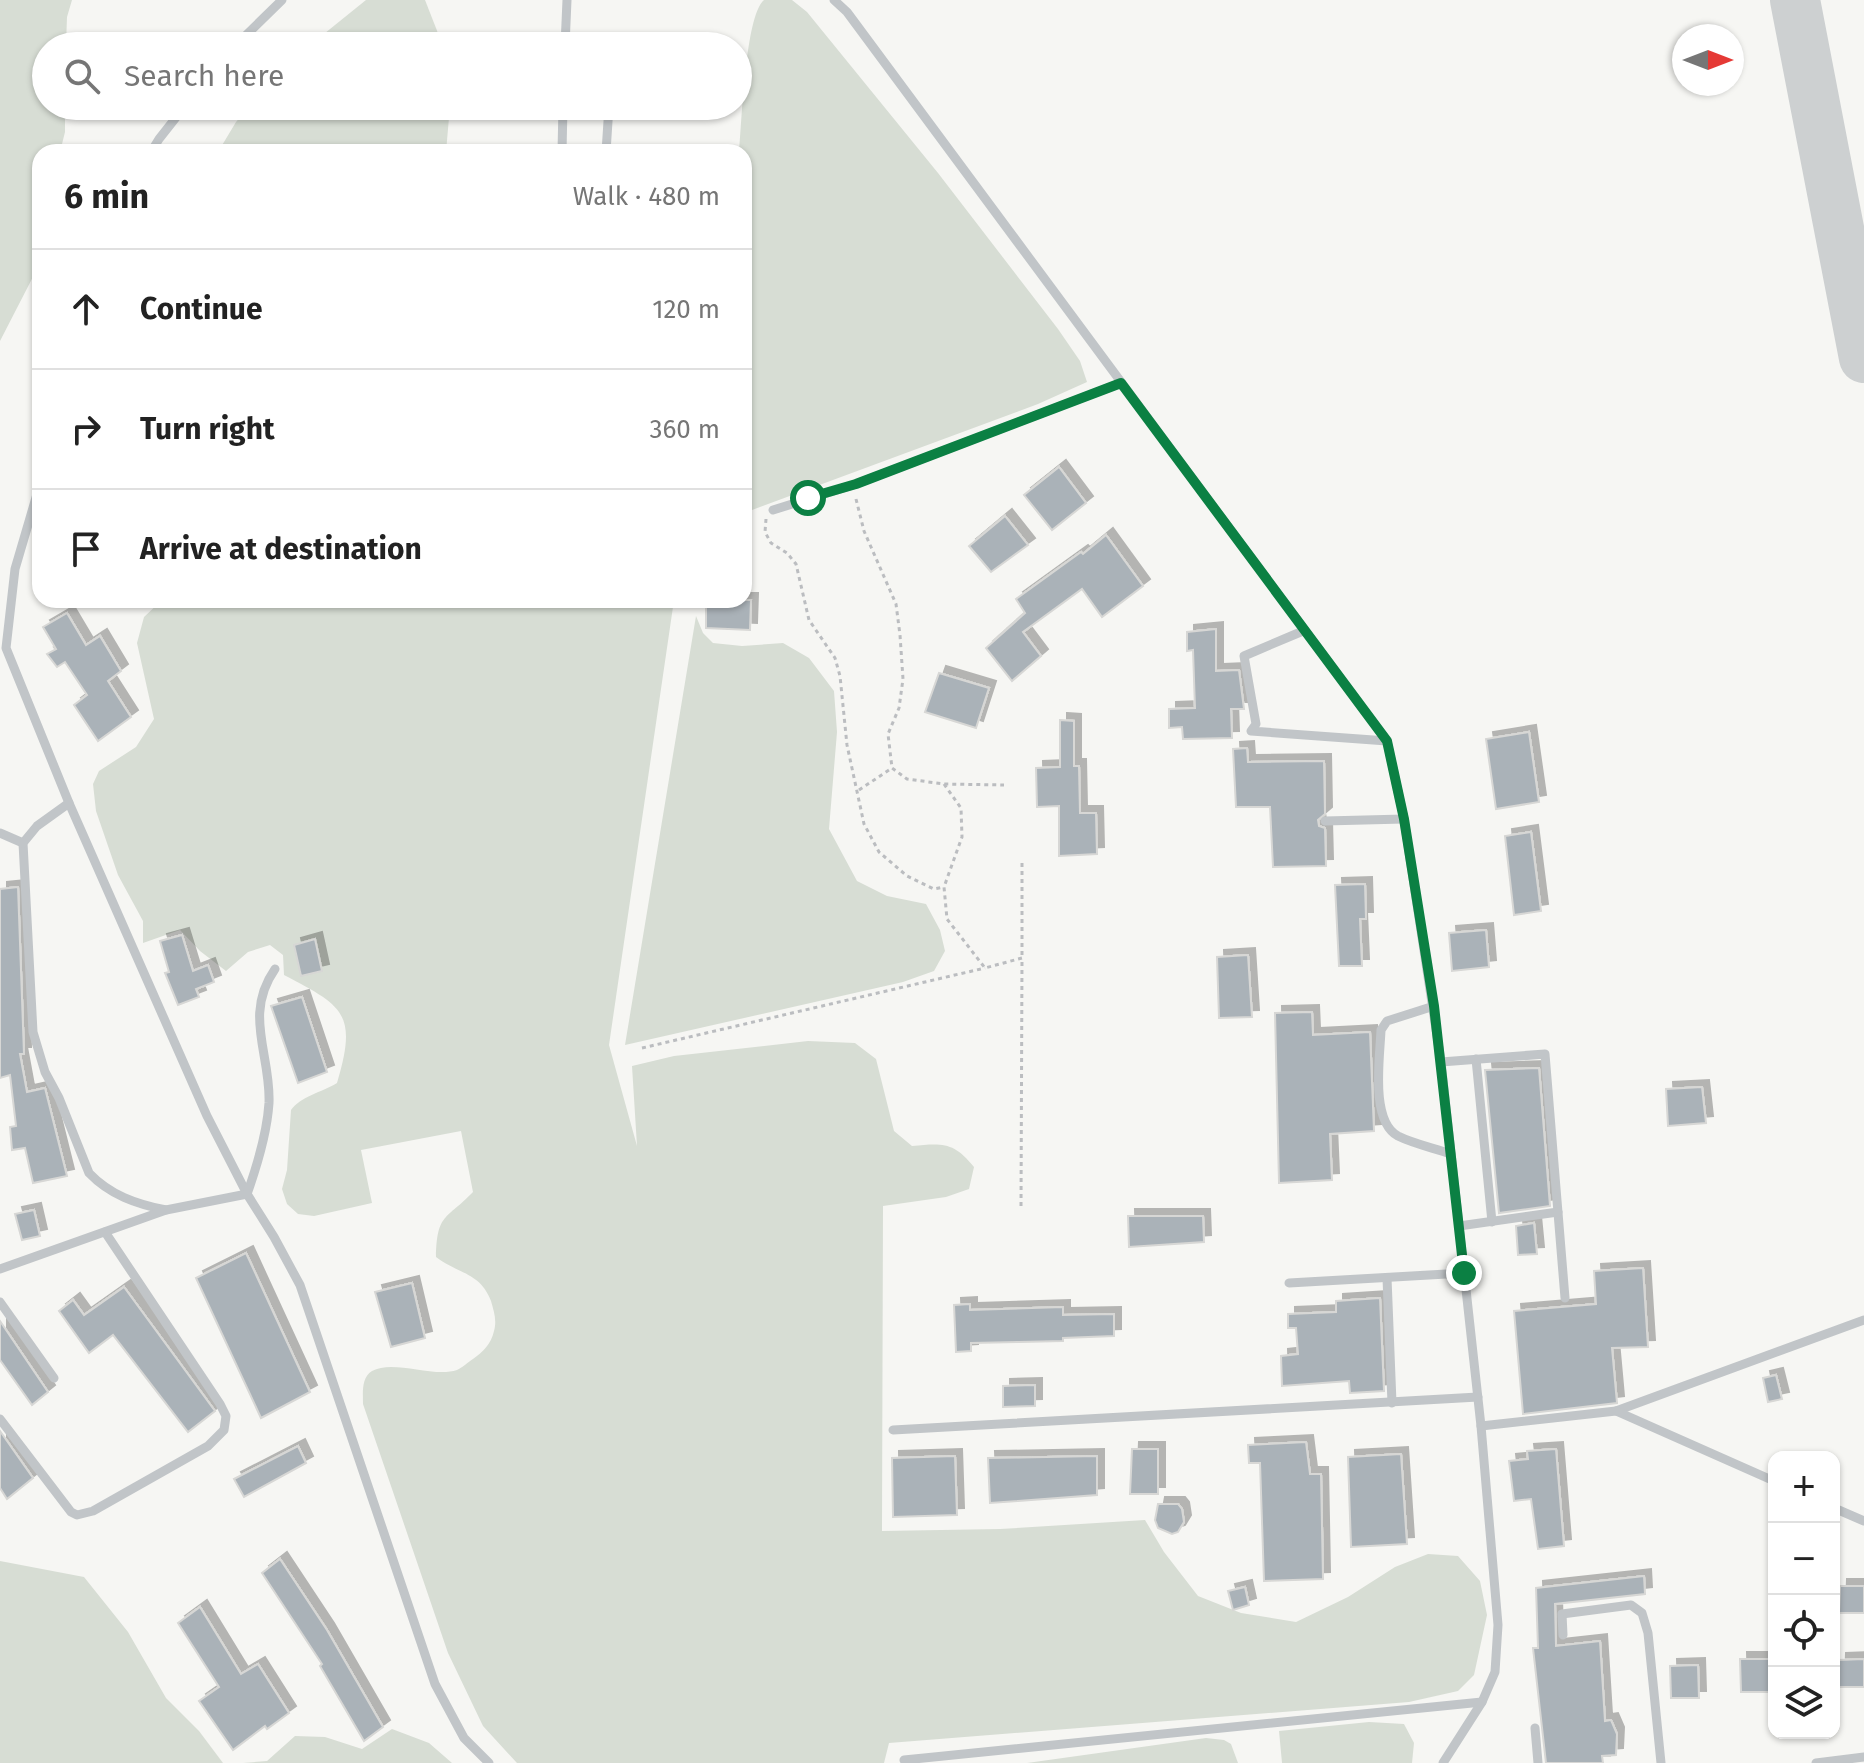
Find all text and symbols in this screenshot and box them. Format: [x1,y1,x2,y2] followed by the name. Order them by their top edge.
[1672,24,1744,96] north arrow
[32,32,752,120] search box
[60,54,104,98] icon: search
[124,58,284,94] text: Search here
[64,176,149,217] text: 6 min
[573,181,720,212] text: Walk · 480 m
[64,287,108,331] icon: ahead
[140,291,263,327] text: Continue
[652,294,720,325] text: 120 m
[64,407,108,451] icon: right
[140,411,275,447] text: Turn right
[649,414,720,445] text: 360 m
[790,480,826,516] route start
[64,527,108,571] icon: arrive
[140,531,422,567] text: Arrive at destination
[1446,1255,1482,1291] route end
[1768,1451,1840,1739] map controls
[1768,1451,1840,1523] button: +
[1768,1523,1840,1595] button: −
[1768,1595,1840,1667] button: locate
[1768,1667,1840,1739] button: layers

